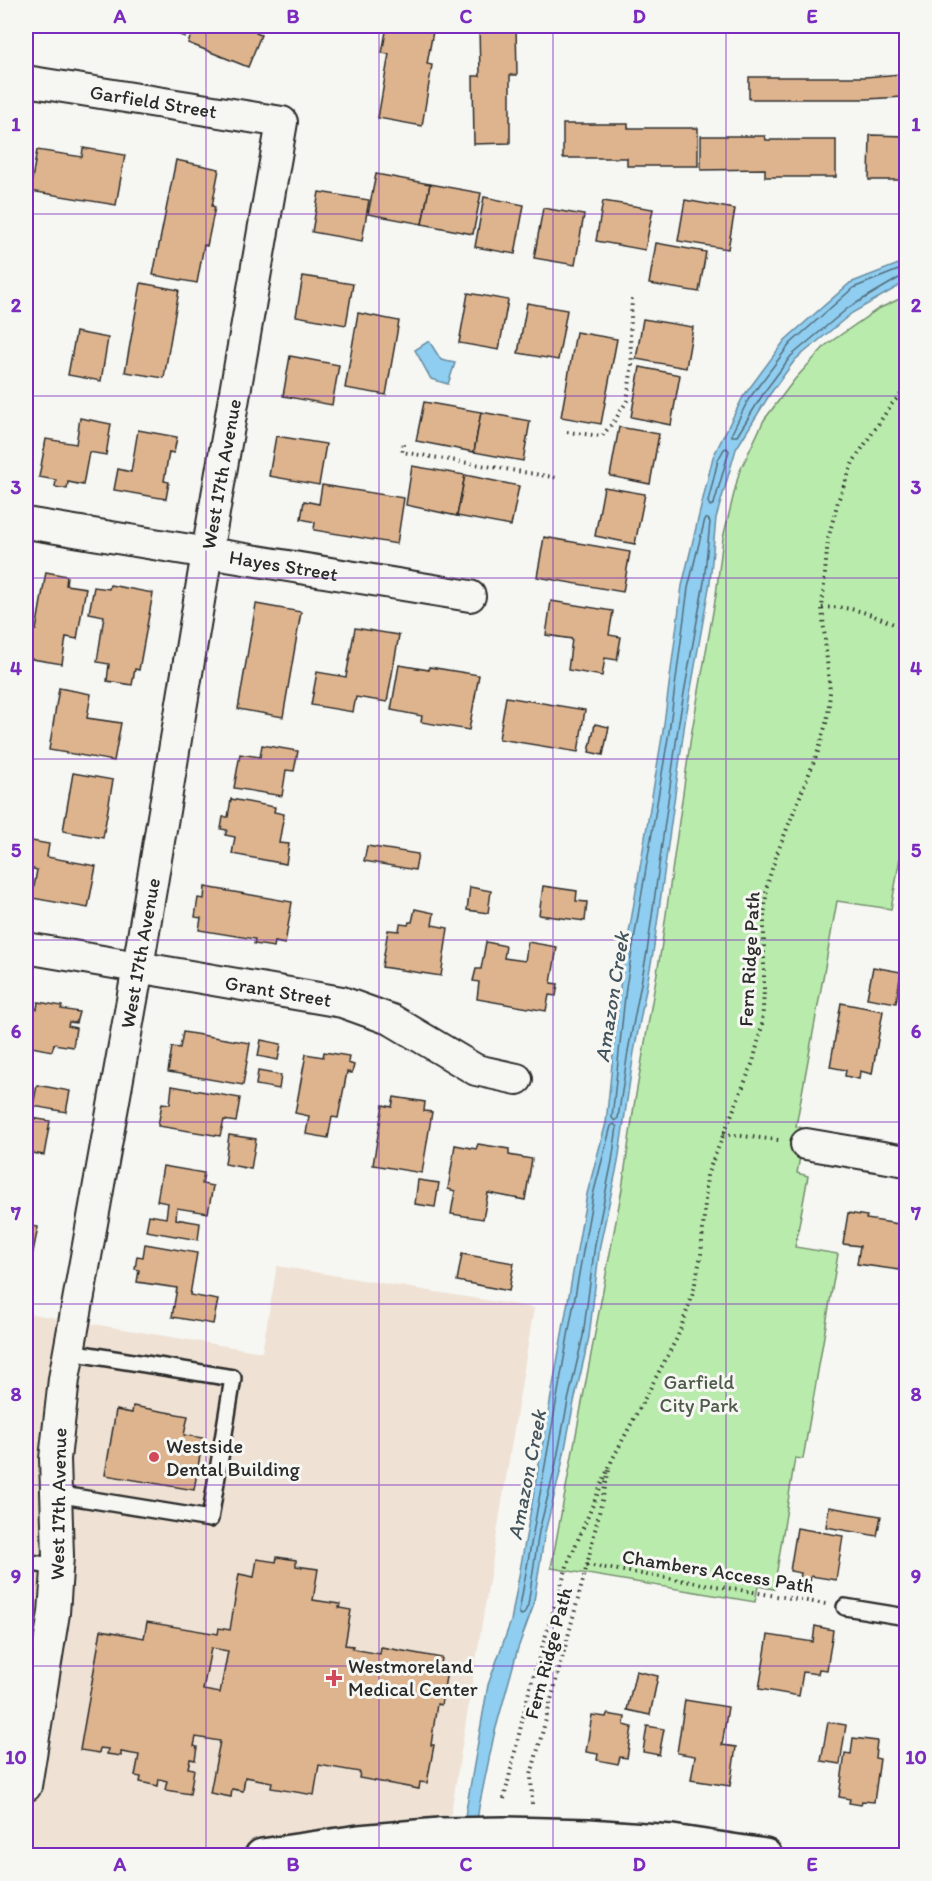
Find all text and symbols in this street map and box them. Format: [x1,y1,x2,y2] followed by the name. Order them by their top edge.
[113,4,127,28] text: A
[287,4,300,28] text: B
[460,4,473,28] text: C
[632,4,646,28] text: D
[806,4,818,28] text: E
[88,79,219,123] street label: Garfield Street
[11,112,21,136] text: 1
[911,112,921,136] text: 1
[11,293,22,317] text: 2
[911,293,922,317] text: 2
[196,397,246,551] street label: West 17th Avenue
[11,475,22,499] text: 3
[911,475,922,499] text: 3
[227,545,340,586] street label: Hayes Street
[10,656,22,680] text: 4
[910,656,922,680] text: 4
[11,838,22,862] text: 5
[911,838,922,862] text: 5
[115,876,165,1030] street label: West 17th Avenue
[733,890,765,1027] street label: Fern Ridge Path
[589,929,634,1064] water label: Amazon Creek
[223,970,333,1012] street label: Grant Street
[11,1019,22,1043] text: 6
[911,1019,922,1043] text: 6
[10,1201,21,1225] text: 7
[910,1201,921,1225] text: 7
[660,1370,739,1417] park label: Garfield City Park
[11,1382,22,1406] text: 8
[911,1382,922,1406] text: 8
[502,1407,552,1542] water label: Amazon Creek
[45,1428,71,1580] street label: West 17th Avenue
[166,1434,301,1481] place label: Westside Dental Building
[147,1450,161,1464] marker: Westside Dental Building
[620,1544,816,1598] street label: Chambers Access Path
[11,1564,21,1588] text: 9
[911,1564,921,1588] text: 9
[519,1584,577,1721] street label: Fern Ridge Path
[348,1654,478,1701] place label: Westmoreland Medical Center
[325,1669,343,1687] marker: Westmoreland Medical Center
[5,1745,27,1769] text: 10
[905,1745,927,1769] text: 10
[113,1852,127,1876] text: A
[287,1852,300,1876] text: B
[460,1852,473,1876] text: C
[632,1852,646,1876] text: D
[806,1852,818,1876] text: E

